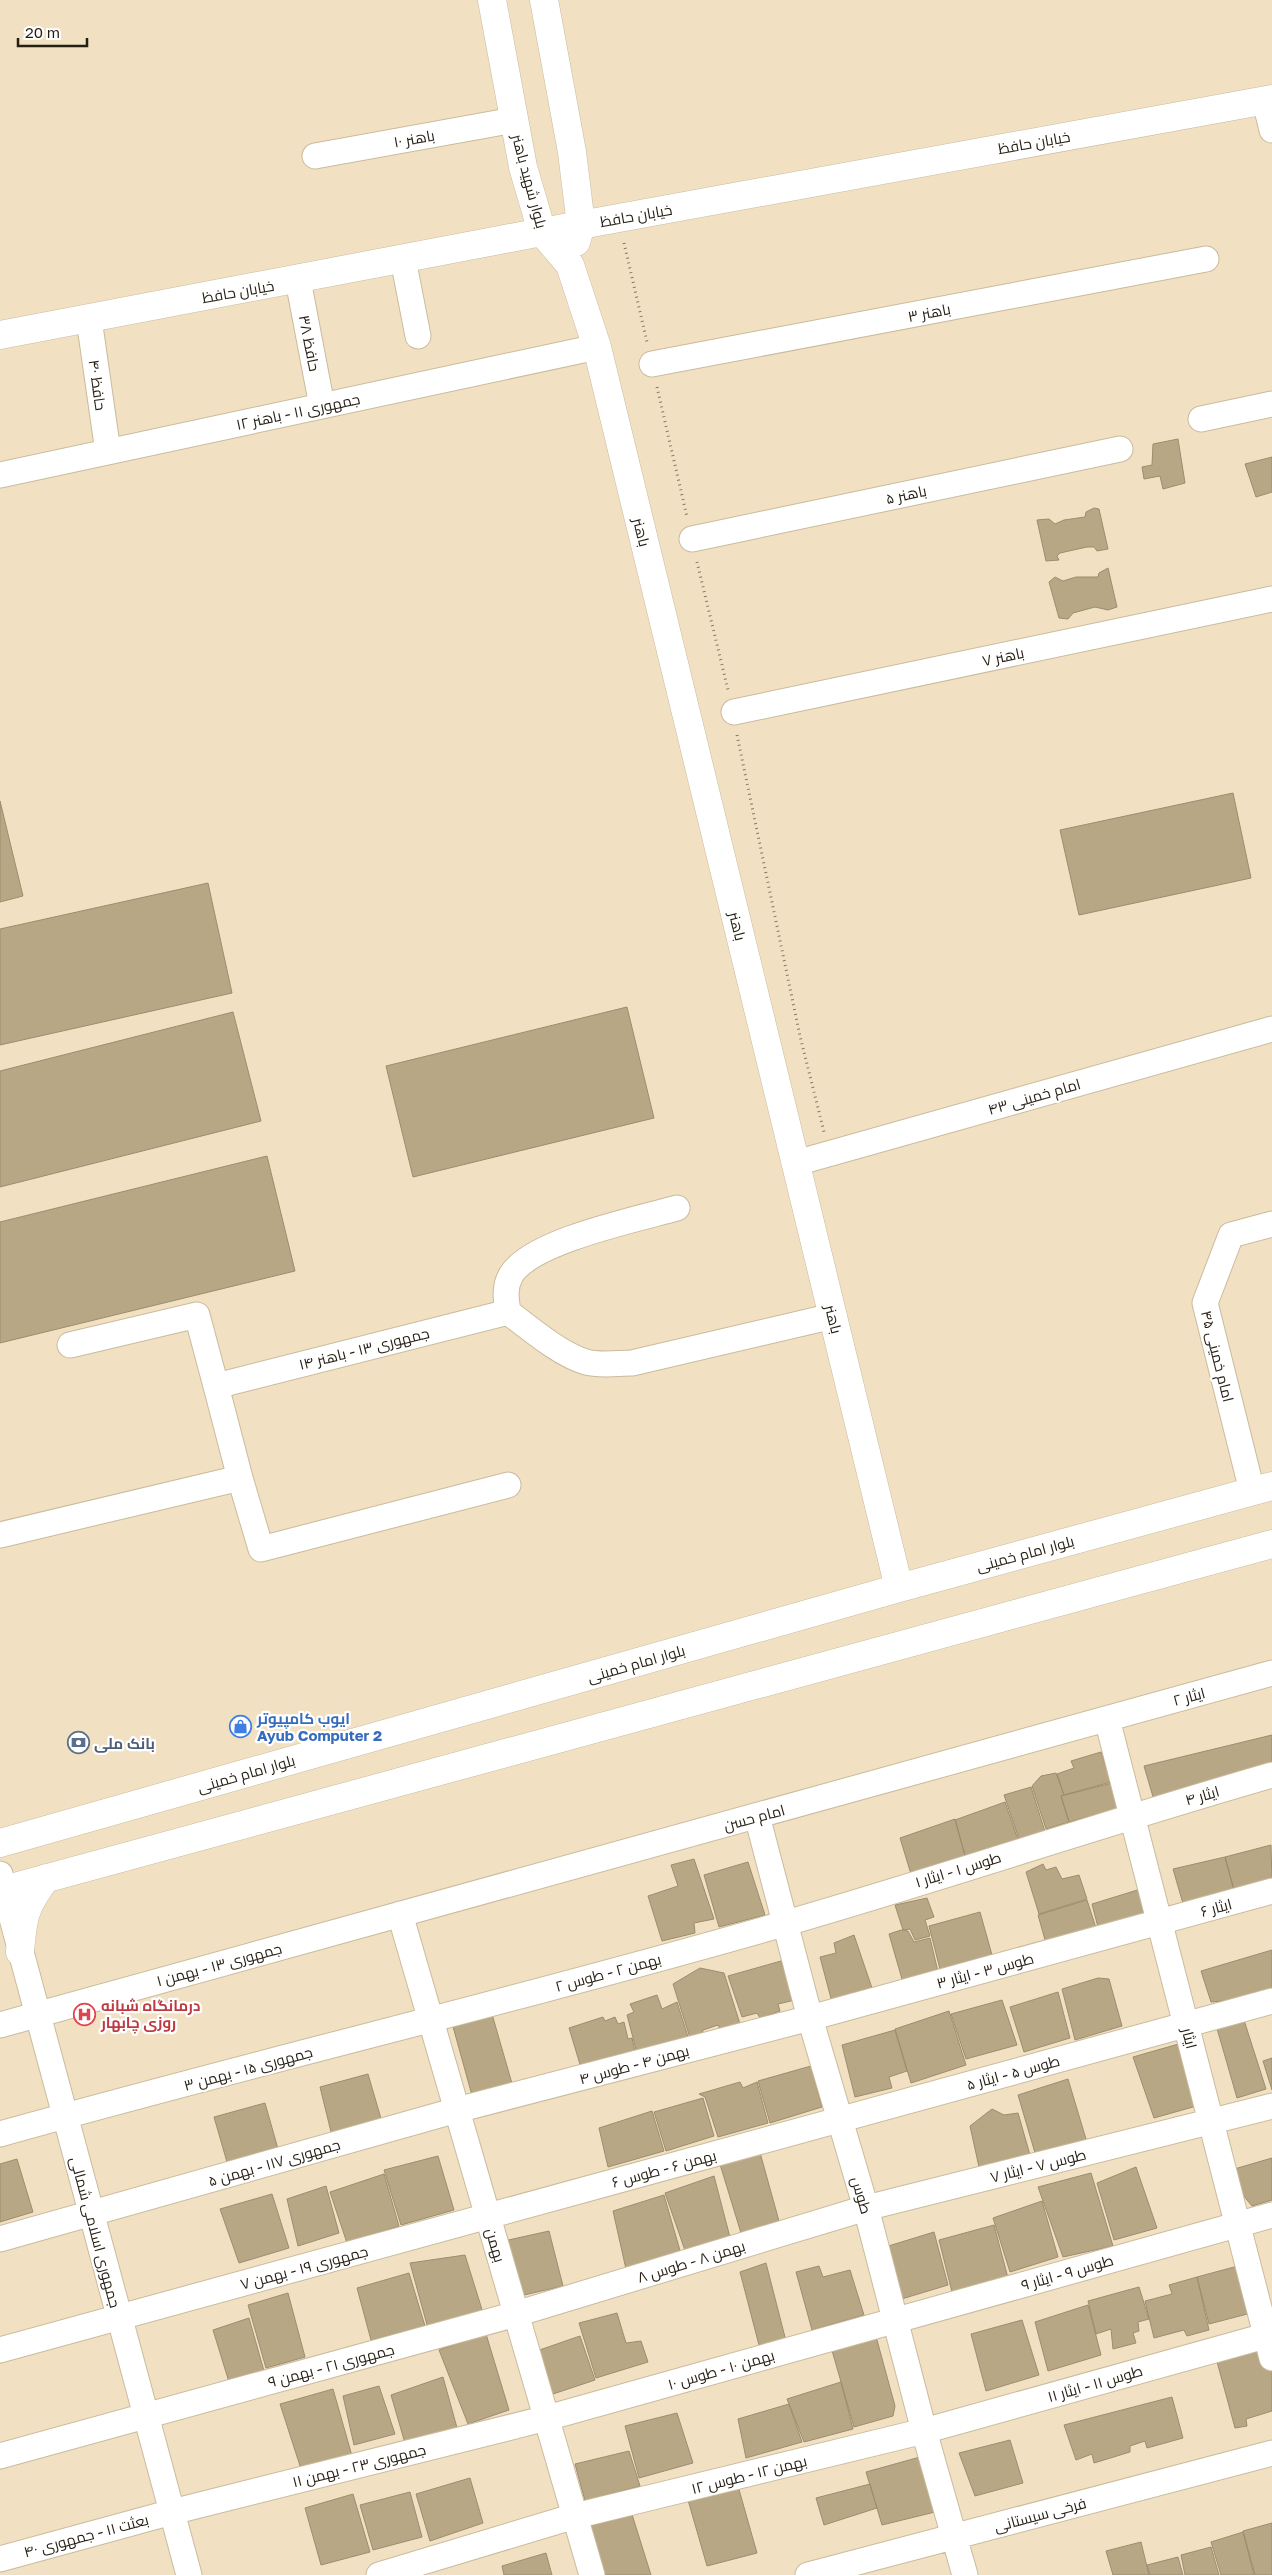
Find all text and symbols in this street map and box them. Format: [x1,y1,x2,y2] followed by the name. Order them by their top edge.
[18,15,86,47] scale bar
[25,23,60,41] text: 20 m
[392,126,436,151] street label: باهنر ۱۰
[996,127,1072,159] street label: خیابان حافظ
[507,131,551,231] street label: بلوار شهید باهنر
[598,200,674,232] street label: خیابان حافظ
[200,276,276,308] street label: خیابان حافظ
[906,299,952,326] street label: باهنر ۳
[296,313,324,373] street label: حافظ ۳۸
[86,358,110,412] street label: حافظ ۴۰
[234,389,362,435] street label: جمهوری ۱۱ - باهنر ۱۲
[884,481,928,508] street label: باهنر ۵
[629,515,654,549] street label: باهنر
[980,643,1026,670] street label: باهنر ۷
[725,909,750,943] street label: باهنر
[986,1074,1083,1120] street label: امام خمینی ۴۳
[821,1302,846,1336] street label: باهنر
[1196,1308,1238,1404] street label: امام خمینی ۴۵
[297,1323,432,1375] street label: جمهوری ۱۳ - باهنر ۱۴
[974,1531,1077,1577] street label: بلوار امام خمینی
[585,1640,687,1687] street label: بلوار امام خمینی
[1171,1683,1207,1710] street label: ایثار ۲
[256,1709,382,1744] place label: ایوب کامپیوتر Ayub Computer 2
[229,1715,253,1739] shop icon: ایوب کامپیوتر Ayub Computer 2
[66,1731,90,1755] bank icon: بانک ملی
[94,1734,155,1753] place label: بانک ملی
[195,1750,297,1797] street label: بلوار امام خمینی
[1183,1782,1221,1809] street label: ایثار ۴
[721,1800,787,1836] street label: امام حسن
[913,1847,1004,1893] street label: طوس ۱ - ایثار ۱
[1198,1894,1234,1921] street label: ایثار ۶
[154,1939,284,1991] street label: جمهوری ۱۳ - بهمن ۱
[934,1948,1036,1994] street label: طوس ۳ - ایثار ۳
[553,1949,663,1997] street label: بهمن ۲ - طوس ۲
[100,1996,200,2034] place label: درمانگاه شبانه روزی چابهار
[73,2002,97,2026] hospital icon: درمانگاه شبانه روزی چابهار
[1178,2025,1201,2051] street label: ایثار
[577,2041,691,2089] street label: بهمن ۴ - طوس ۴
[182,2042,315,2096] street label: جمهوری ۱۵ - بهمن ۳
[964,2051,1062,2095] street label: طوس ۵ - ایثار ۵
[206,2135,343,2191] street label: جمهوری ۱۱۷ - بهمن ۵
[988,2144,1088,2188] street label: طوس ۷ - ایثار ۷
[610,2145,719,2193] street label: بهمن ۶ - طوس ۶
[65,2154,125,2310] street label: جمهوری اسلامی شمالی
[846,2174,876,2216] street label: طوس
[481,2226,509,2265] street label: بهمن
[635,2236,748,2288] street label: بهمن ۸ - طوس ۸
[238,2241,370,2295] street label: جمهوری ۱۹ - بهمن ۷
[1019,2250,1116,2296] street label: طوس ۹ - ایثار ۹
[266,2339,397,2392] street label: جمهوری ۲۱ - بهمن ۹
[666,2345,777,2395] street label: بهمن ۱۰ - طوس ۱۰
[1045,2361,1145,2407] street label: طوس ۱۱ - ایثار ۱۱
[290,2440,428,2492] street label: جمهوری ۲۳ - بهمن ۱۱
[689,2451,809,2499] street label: بهمن ۱۲ - طوس ۱۲
[992,2493,1089,2537] street label: فرخی سیستانی
[22,2510,151,2562] street label: بعثت ۱۱ - جمهوری ۴۰

